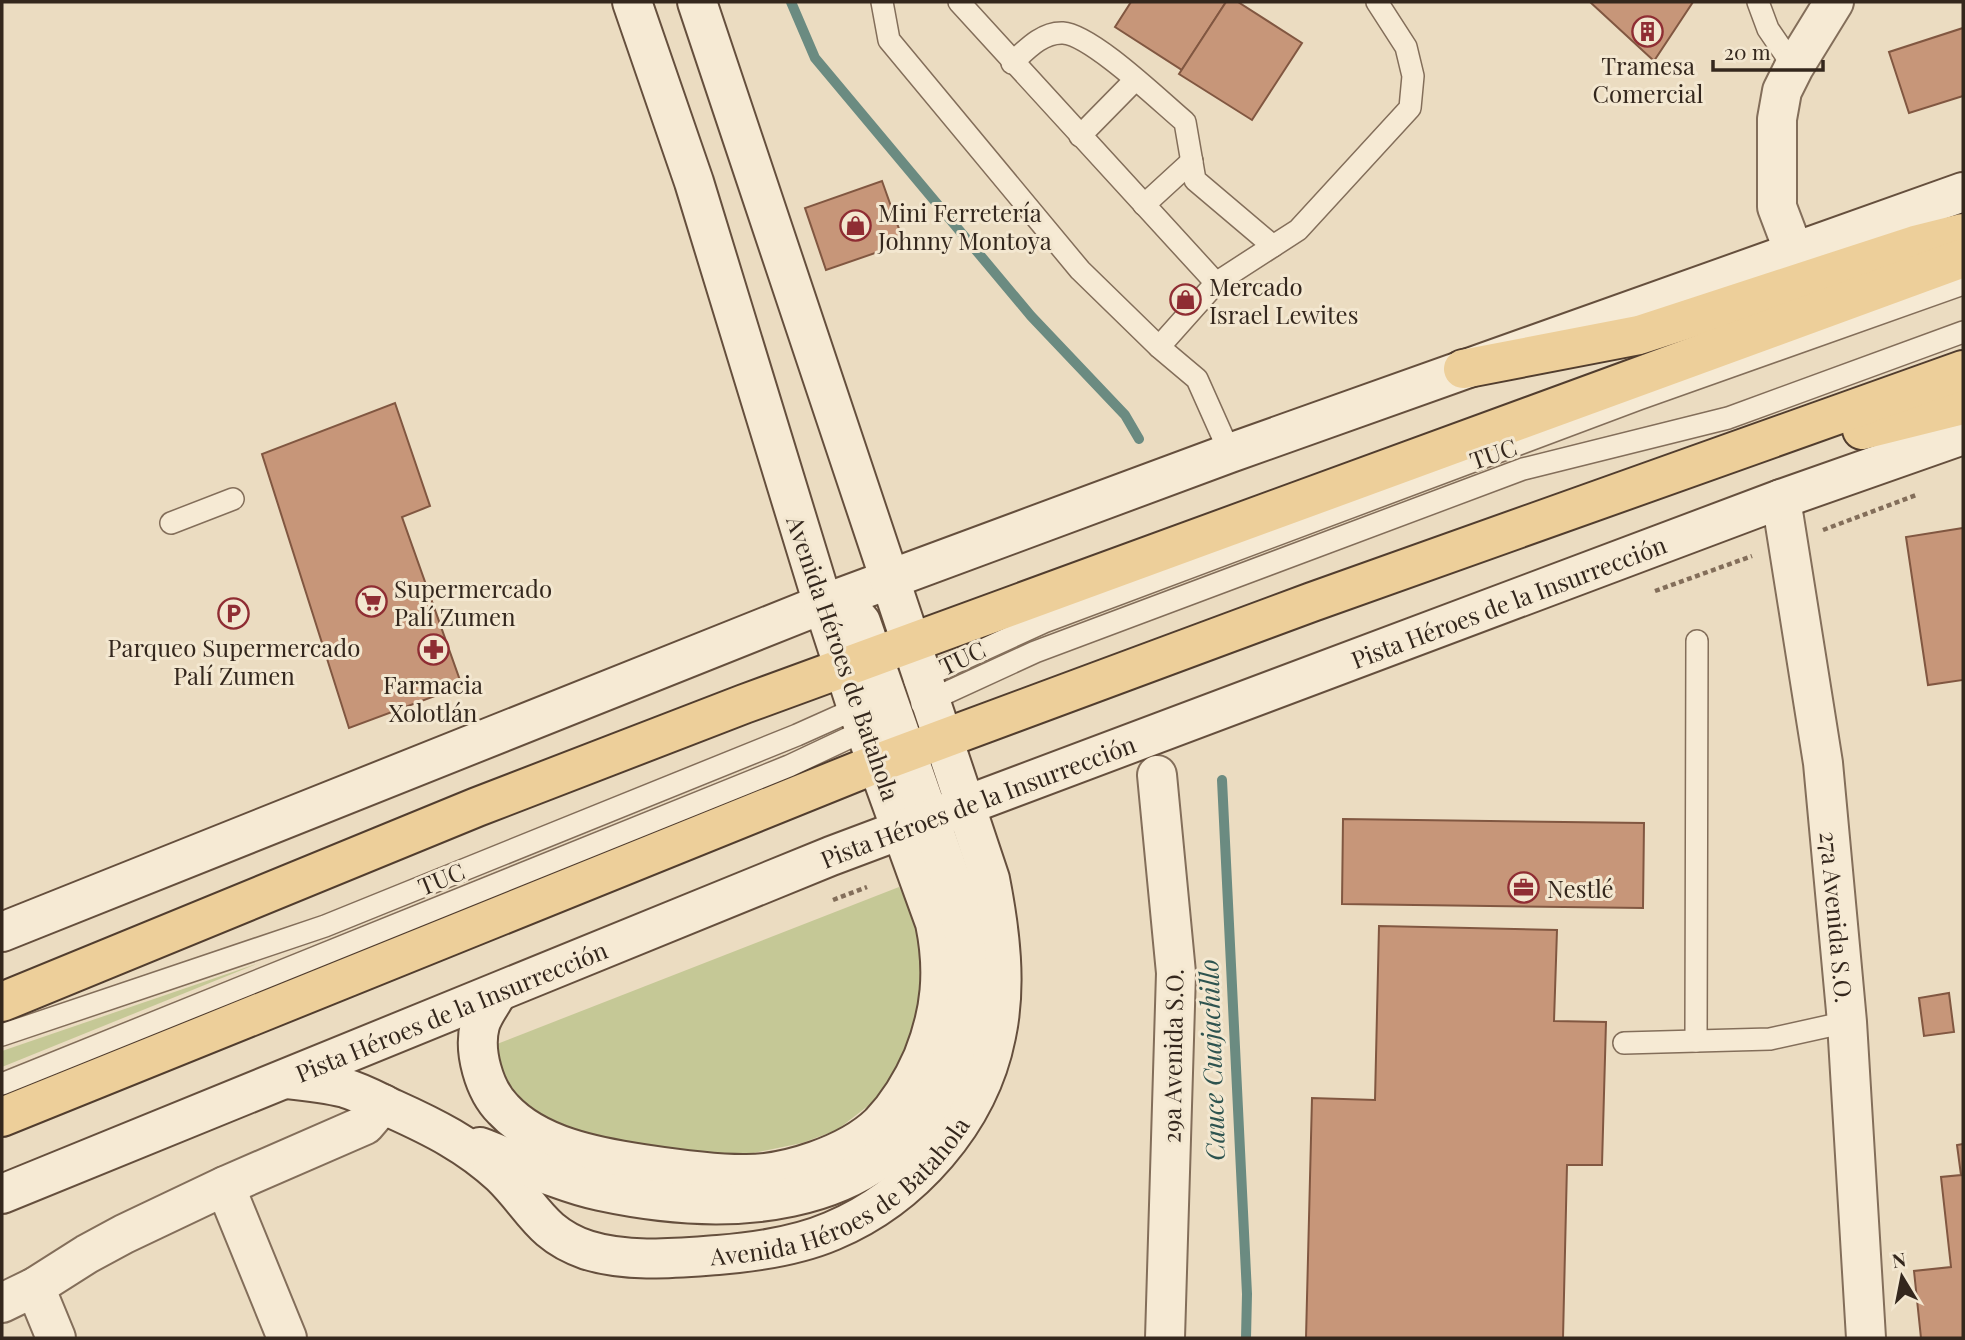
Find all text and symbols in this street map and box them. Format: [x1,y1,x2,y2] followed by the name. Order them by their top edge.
[1631,14,1665,48] building icon: Tramesa Comercial
[1713,28,1823,72] scale bar
[1724,37,1771,65] text: 20 m
[1593,49,1704,109] place label: Tramesa Comercial
[877,196,1052,256] place label: Mini Ferretería Johnny Montoya
[838,209,872,243] shop icon: Mini Ferretería Johnny Montoya
[1209,270,1358,330] place label: Mercado Israel Lewites
[1169,283,1203,317] shop icon: Mercado Israel Lewites
[1465,430,1521,476] street label: TUC
[780,510,908,805] street label: Avenida Héroes de Batahola
[1346,528,1670,675] street label: Pista Héroes de la Insurrección
[394,572,552,632] place label: Supermercado Palí Zumen
[354,585,388,619] supermarket icon: Supermercado Palí Zumen
[217,596,251,630] parking icon: Parqueo Supermercado Palí Zumen
[108,631,360,691] place label: Parqueo Supermercado Palí Zumen
[934,632,990,682] street label: TUC
[416,633,450,667] pharmacy icon: Farmacia Xolotlán
[383,668,483,728] place label: Farmacia Xolotlán
[815,727,1140,875] street label: Pista Héroes de la Insurrección
[1813,830,1861,1004] street label: 27a Avenida S.O.
[413,854,469,902] street label: TUC
[1507,871,1541,905] office icon: Nestlé
[1547,872,1614,904] place label: Nestlé
[290,933,612,1089] street label: Pista Héroes de la Insurrección
[1190,959,1232,1161] water label: Cauce Cuajachillo
[1154,968,1190,1144] street label: 29a Avenida S.O.
[708,1110,976,1272] street label: Avenida Héroes de Batahola
[1867,1242,1937,1312] north arrow
[1890,1245,1908,1273] text: N

